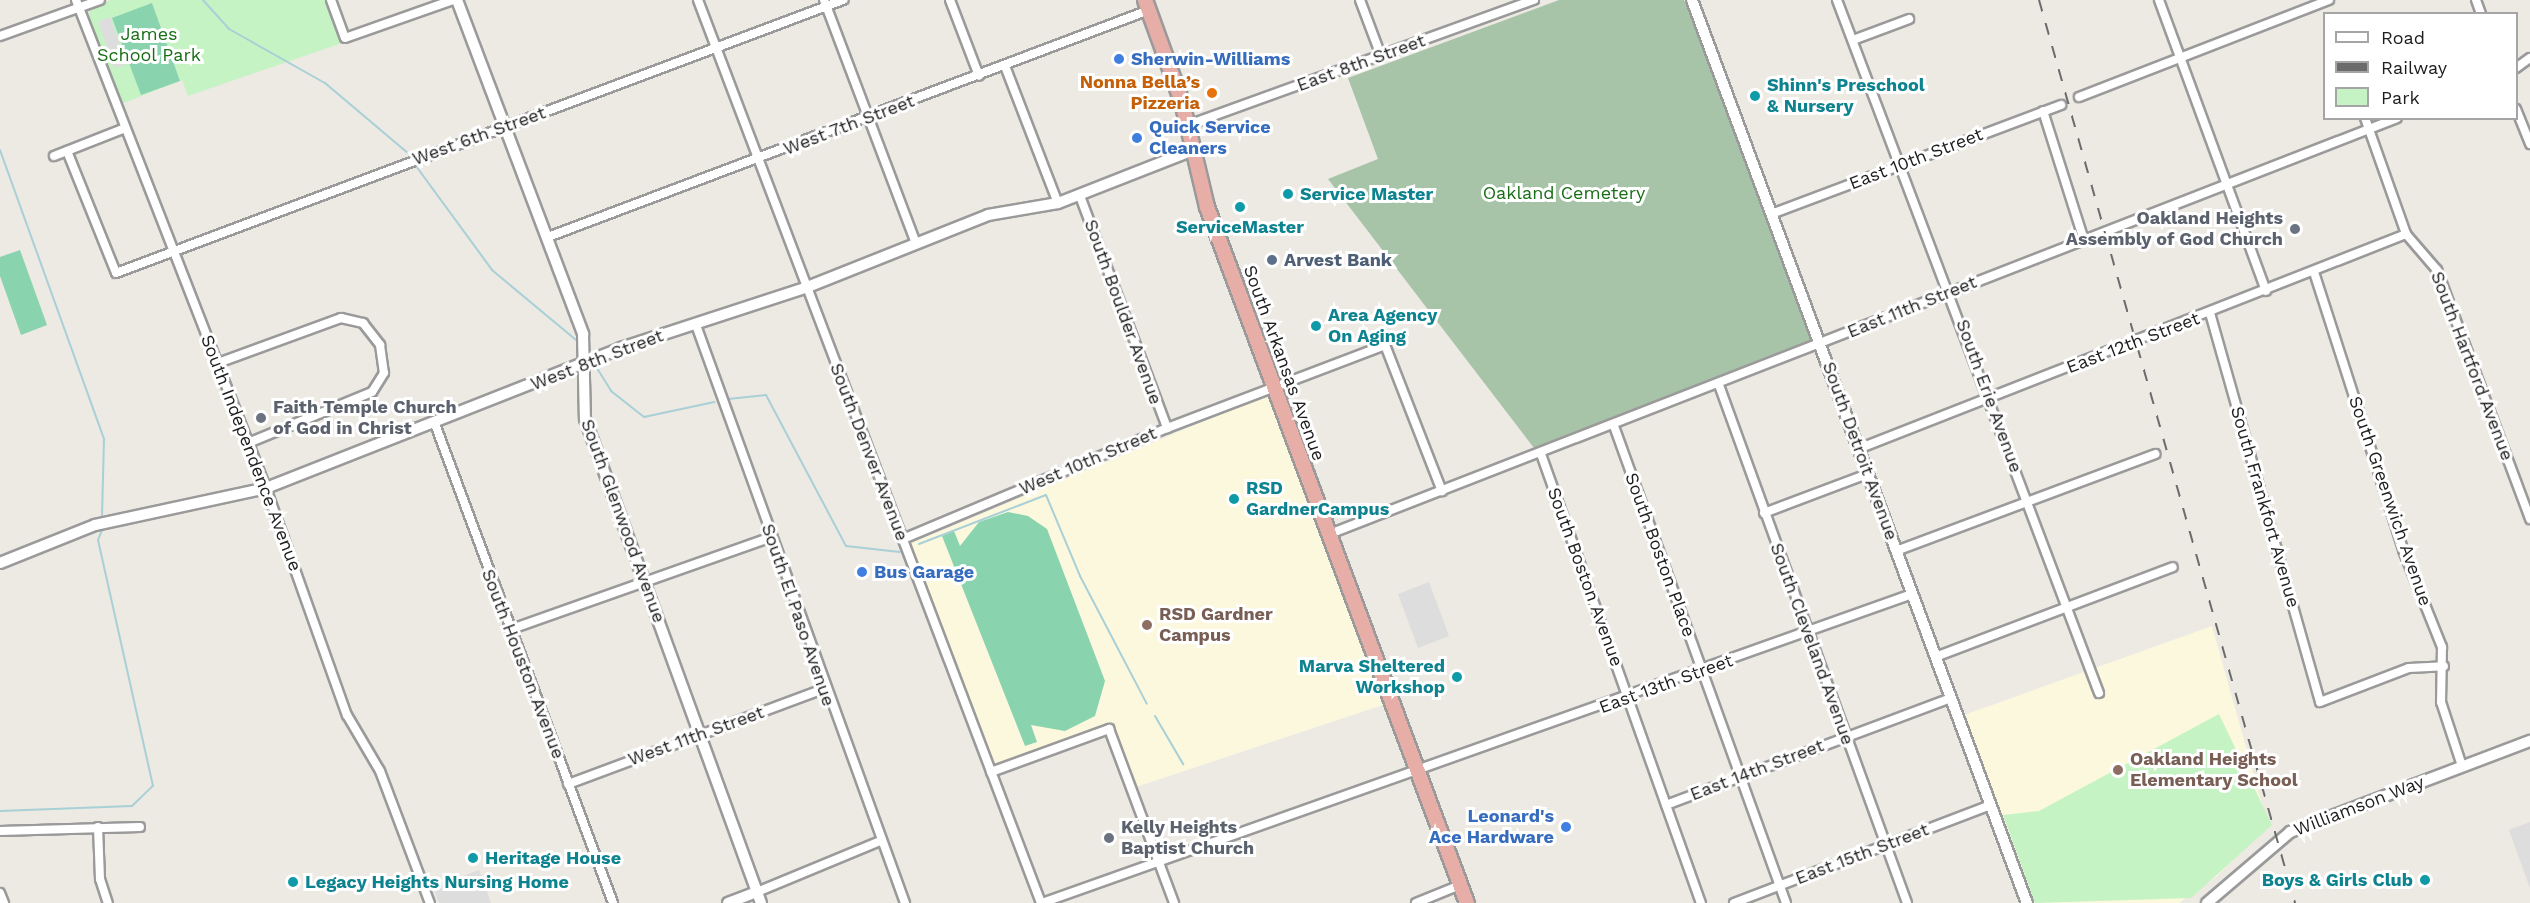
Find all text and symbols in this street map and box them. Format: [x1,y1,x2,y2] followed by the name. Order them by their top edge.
[2323,12,2518,120] legend
[97,24,201,66] park label: James School Park
[2381,27,2425,48] text: Road
[1294,30,1428,96] street label: East 8th Street
[1131,48,1290,70] place label: Sherwin-Williams
[1112,52,1126,66] marker: Sherwin-Williams
[2381,57,2447,78] text: Railway
[1080,72,1200,115] place label: Nonna Bella’s Pizzeria
[1767,75,1925,118] place label: Shinn's Preschool & Nursery
[1205,86,1219,100] marker: Nonna Bella’s Pizzeria
[2381,87,2420,108] text: Park
[1748,89,1762,103] marker: Shinn's Preschool & Nursery
[780,90,918,160] street label: West 7th Street
[409,102,549,170] street label: West 6th Street
[1149,117,1271,160] place label: Quick Service Cleaners
[1846,123,1986,195] street label: East 10th Street
[1130,131,1144,145] marker: Quick Service Cleaners
[1483,182,1645,204] park label: Oakland Cemetery
[1300,183,1433,205] place label: Service Master
[1281,187,1295,201] marker: Service Master
[1233,200,1247,214] marker: ServiceMaster
[2065,208,2283,250] place label: Oakland Heights Assembly of God Church
[1079,216,1167,408] street label: South Boulder Avenue
[1176,216,1304,238] place label: ServiceMaster
[2288,222,2302,236] marker: Oakland Heights Assembly of God Church
[1284,249,1392,271] place label: Arvest Bank
[1265,253,1279,267] marker: Arvest Bank
[1238,262,1330,464] street label: South Arkansas Avenue
[2426,268,2518,464] street label: South Hartford Avenue
[1844,271,1980,343] street label: East 11th Street
[1328,305,1438,348] place label: Area Agency On Aging
[2063,308,2203,378] street label: East 12th Street
[1951,316,2027,476] street label: South Erie Avenue
[1309,319,1323,333] marker: Area Agency On Aging
[528,325,666,395] street label: West 8th Street
[196,331,306,575] street label: South Independence Avenue
[1818,359,1902,543] street label: South Detroit Avenue
[825,360,913,544] street label: South Denver Avenue
[2344,393,2436,609] street label: South Greenwich Avenue
[273,397,457,440] place label: Faith Temple Church of God in Christ
[2226,404,2304,610] street label: South Frankfort Avenue
[254,411,268,425] marker: Faith Temple Church of God in Christ
[576,416,670,626] street label: South Glenwood Avenue
[1016,422,1160,500] street label: West 10th Street
[1620,470,1700,640] street label: South Boston Place
[1246,478,1389,520] place label: RSD GardnerCampus
[1542,484,1628,670] street label: South Boston Avenue
[1227,492,1241,506] marker: RSD GardnerCampus
[756,520,840,710] street label: South El Paso Avenue
[1765,540,1859,748] street label: South Cleveland Avenue
[874,561,974,583] place label: Bus Garage
[855,565,869,579] marker: Bus Garage
[477,566,569,762] street label: South Houston Avenue
[1159,604,1273,646] place label: RSD Gardner Campus
[1140,618,1154,632] marker: RSD Gardner Campus
[1596,650,1736,718] street label: East 13th Street
[1299,656,1445,698] place label: Marva Sheltered Workshop
[1450,670,1464,684] marker: Marva Sheltered Workshop
[625,701,767,771] street label: West 11th Street
[1687,734,1827,806] street label: East 14th Street
[2130,749,2298,792] place label: Oakland Heights Elementary School
[2111,763,2125,777] marker: Oakland Heights Elementary School
[2291,771,2427,841] street label: Williamson Way
[1429,806,1554,848] place label: Leonard's Ace Hardware
[1121,817,1254,860] place label: Kelly Heights Baptist Church
[1792,819,1932,889] street label: East 15th Street
[1559,820,1573,834] marker: Leonard's Ace Hardware
[1102,831,1116,845] marker: Kelly Heights Baptist Church
[485,847,621,869] place label: Heritage House
[466,851,480,865] marker: Heritage House
[2262,869,2413,891] place label: Boys & Girls Club
[305,871,569,893] place label: Legacy Heights Nursing Home
[2418,873,2432,887] marker: Boys & Girls Club
[286,875,300,889] marker: Legacy Heights Nursing Home

